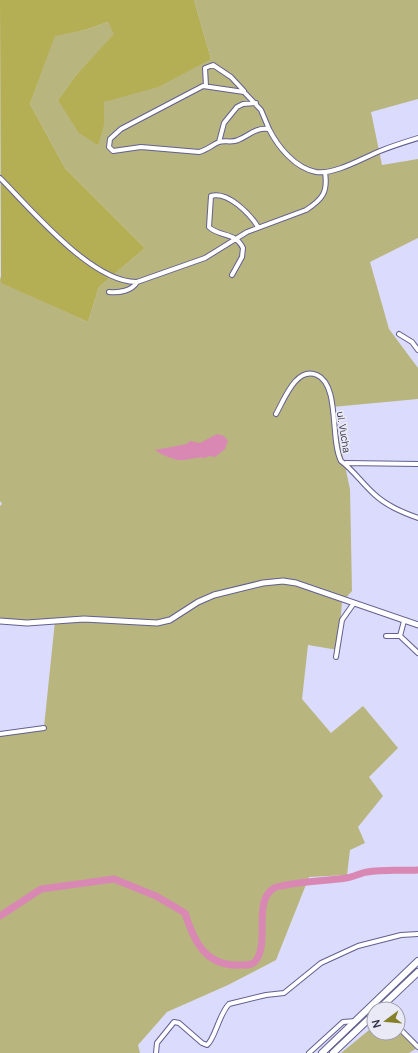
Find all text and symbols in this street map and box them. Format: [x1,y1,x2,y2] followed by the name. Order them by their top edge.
[334,410,354,454] street label: ul. Vucha
[366,1001,406,1041] north arrow
[368,1018,384,1030] text: N

